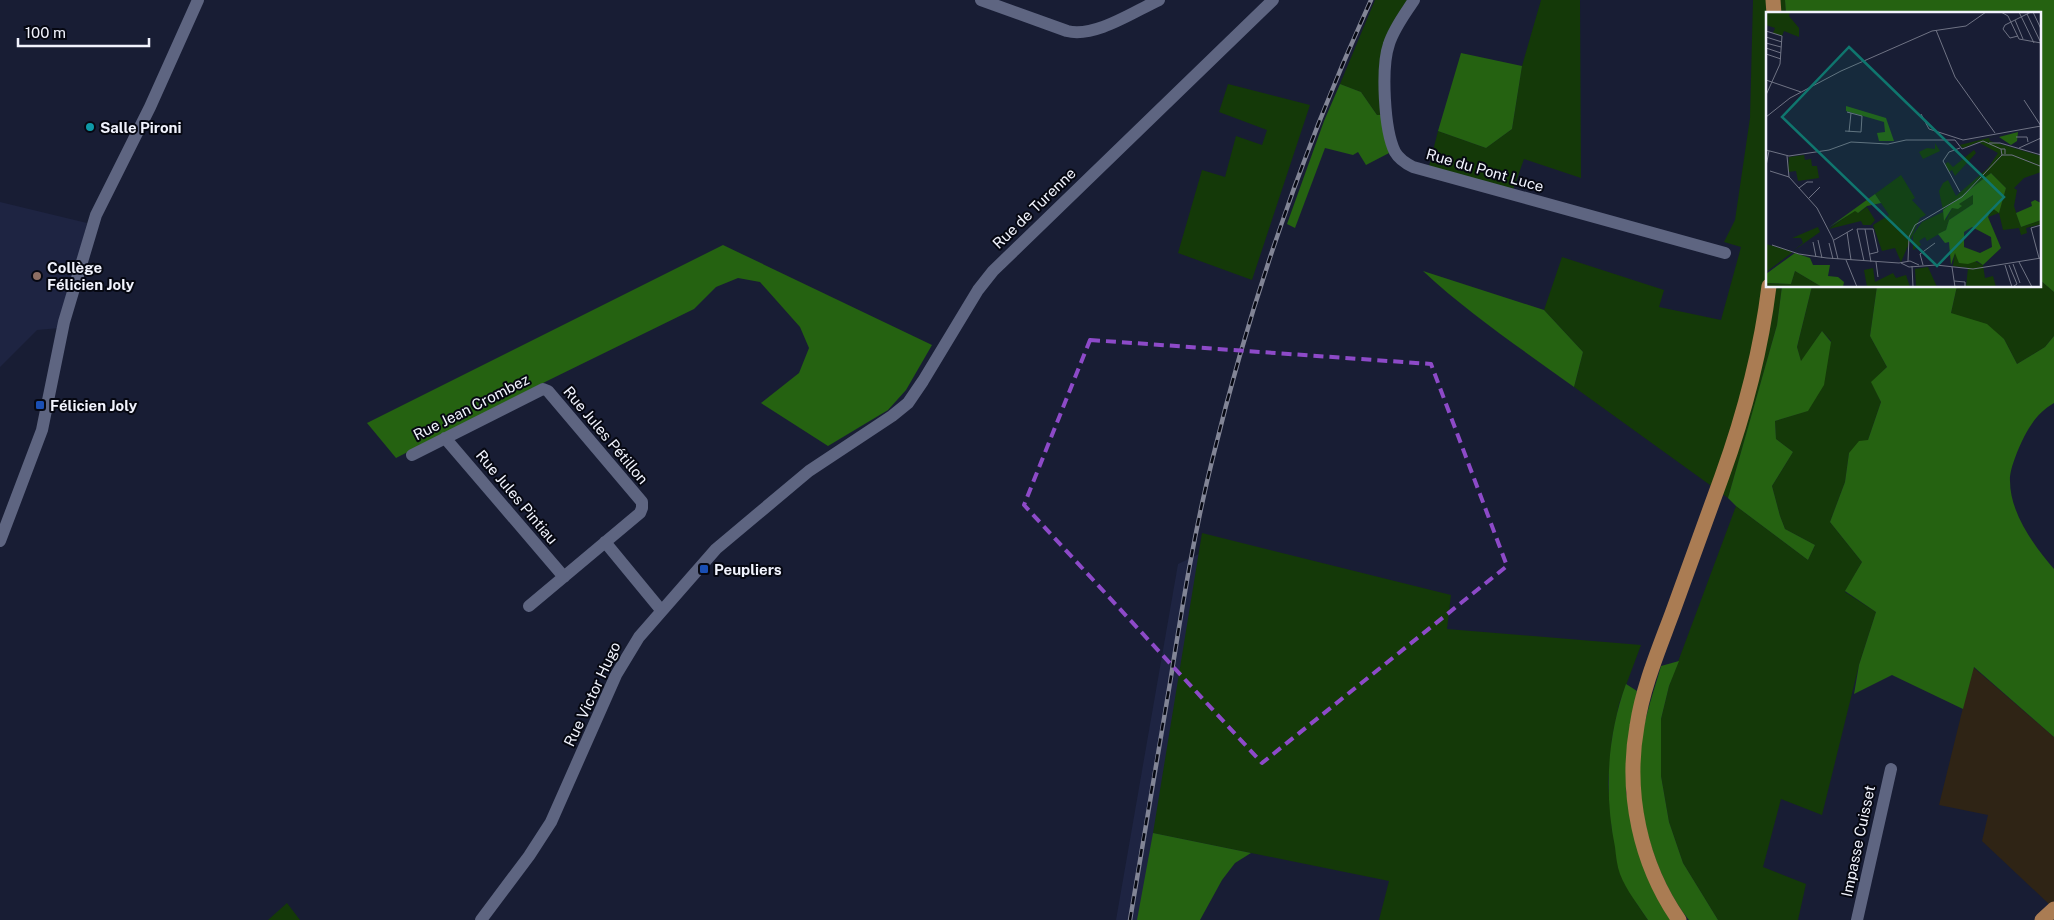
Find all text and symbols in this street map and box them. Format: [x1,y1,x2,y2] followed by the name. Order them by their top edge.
[1766,12,2042,288] inset map
[18,15,149,47] scale bar
[25,24,66,41] text: 100 m
[100,119,181,136] place label: Salle Pironi
[84,121,96,133] marker: Salle Pironi
[1424,145,1546,195] street label: Rue du Pont Luce
[989,164,1079,252] street label: Rue de Turenne
[47,259,135,293] place label: Collège Félicien Joly
[31,270,43,282] marker: Collège Félicien Joly
[410,370,532,444] street label: Rue Jean Crombez
[560,383,652,487] street label: Rue Jules Pétillon
[50,397,138,414] place label: Félicien Joly
[34,399,46,411] marker: Félicien Joly
[473,447,561,547] street label: Rue Jules Pintiau
[714,561,782,578] place label: Peupliers
[698,563,710,575] marker: Peupliers
[560,639,624,749] street label: Rue Victor Hugo
[1838,784,1878,898] street label: Impasse Cuisset

